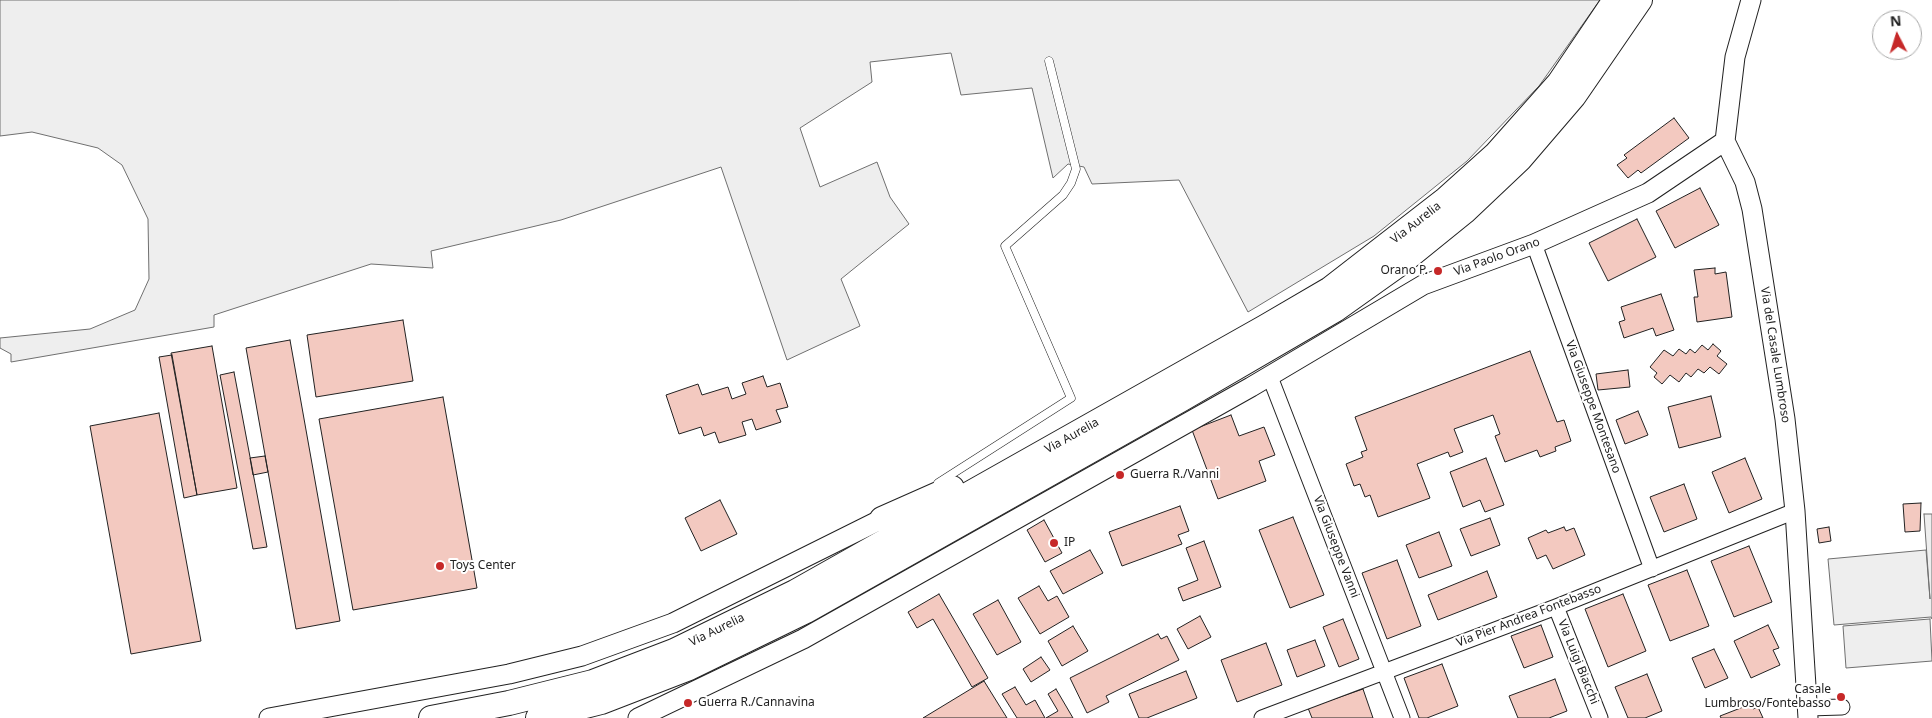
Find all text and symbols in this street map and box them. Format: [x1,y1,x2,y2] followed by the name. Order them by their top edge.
[1872,10,1922,60] north arrow
[1889,11,1902,31] text: N
[1388,199,1444,247] street label: Via Aurelia
[1452,235,1542,279] street label: Via Paolo Orano
[1380,264,1428,278] place label: Orano P.
[1432,265,1444,277] marker: Orano P.
[1757,286,1793,424] street label: Via del Casale Lumbroso
[1562,339,1624,475] street label: Via Giuseppe Montesano
[1042,415,1102,457] street label: Via Aurelia
[1130,468,1219,482] place label: Guerra R./Vanni
[1114,469,1126,481] marker: Guerra R./Vanni
[1310,494,1362,600] street label: Via Giuseppe Vanni
[1064,536,1075,550] place label: IP
[1048,537,1060,549] marker: IP
[450,559,516,573] place label: Toys Center
[434,560,446,572] marker: Toys Center
[1455,582,1603,650] street label: Via Pier Andrea Fontebasso
[687,610,747,650] street label: Via Aurelia
[1554,617,1602,707] street label: Via Luigi Biacchi
[1704,683,1831,711] place label: Casale Lumbroso/Fontebasso
[1835,691,1847,703] marker: Casale Lumbroso/Fontebasso
[698,696,815,710] place label: Guerra R./Cannavina
[682,697,694,709] marker: Guerra R./Cannavina

